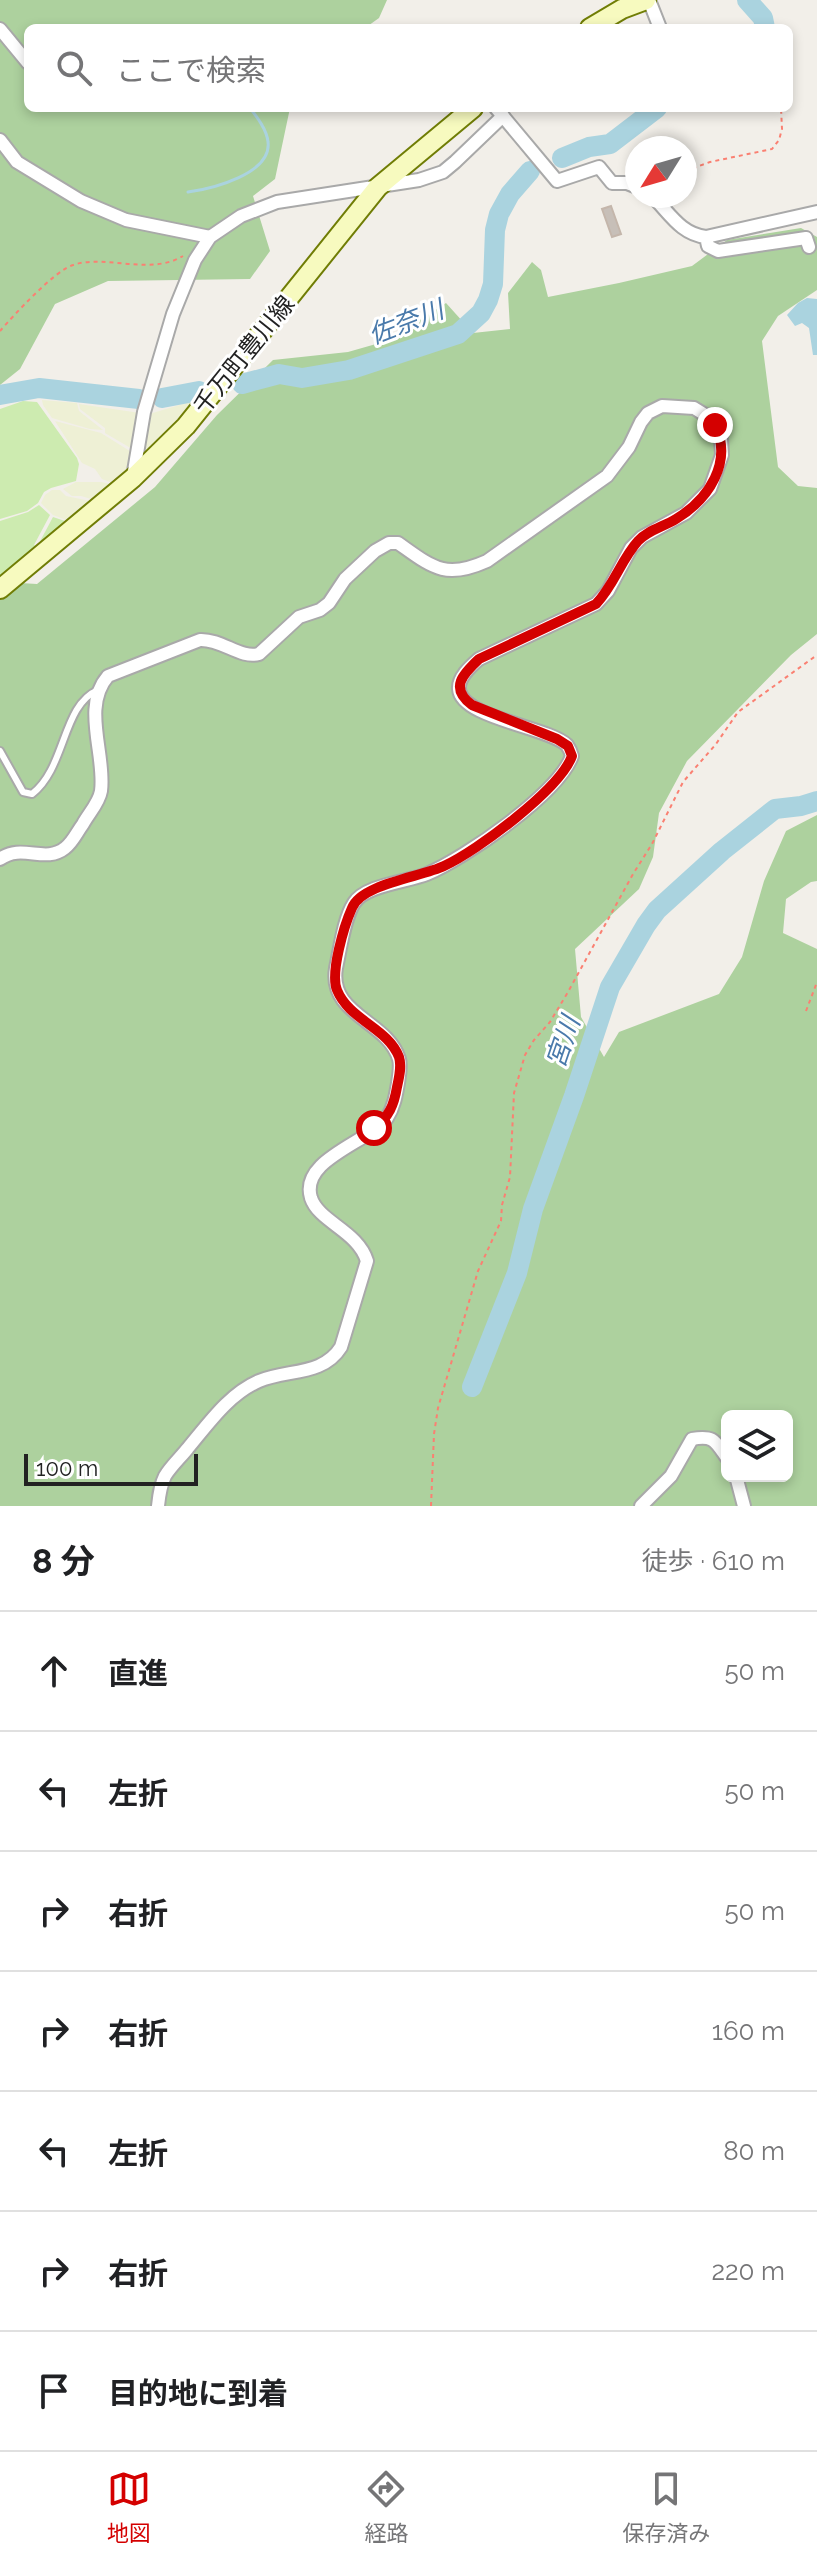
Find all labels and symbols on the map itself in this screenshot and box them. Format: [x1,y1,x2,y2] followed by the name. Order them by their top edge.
[625,136,697,208] north arrow
[187,290,300,420] street label: 千万町豊川線
[364,293,451,350] water label: 佐奈川
[697,407,733,443] route end
[540,1010,587,1071] water label: 宮川
[356,1110,392,1146] route start
[24,1450,198,1486] scale bar

